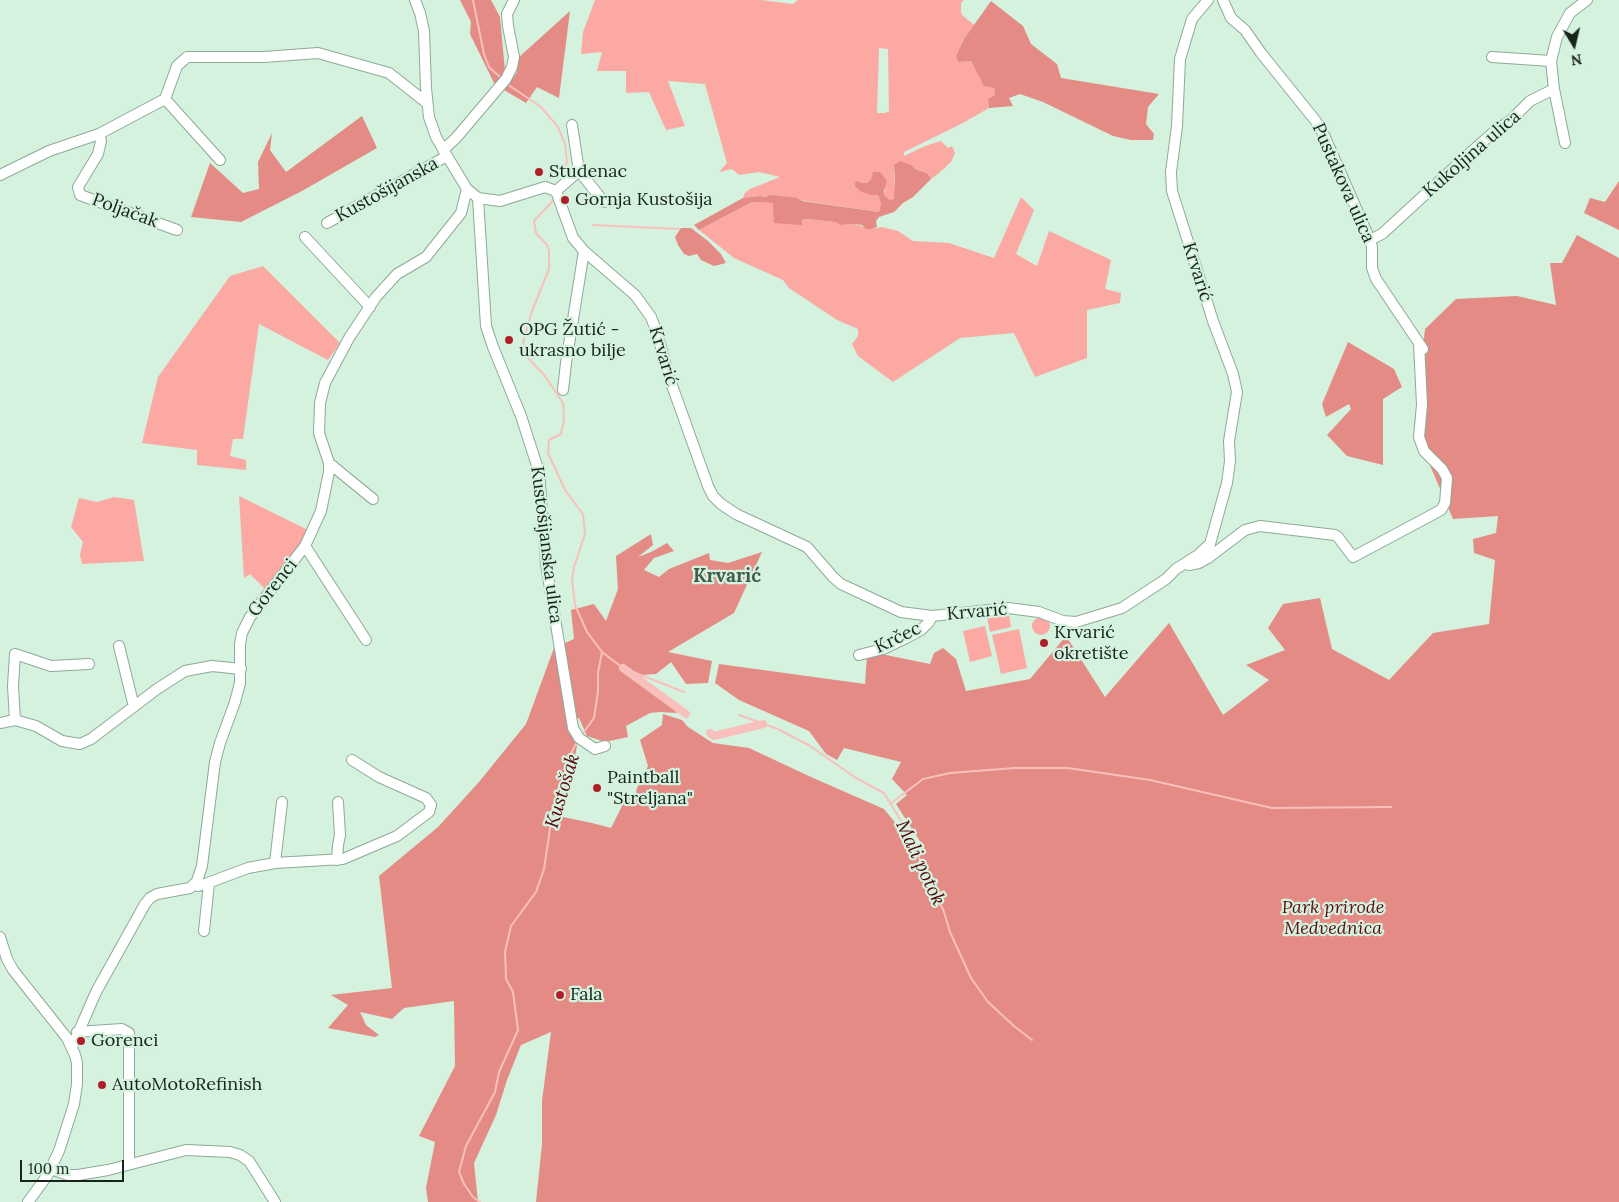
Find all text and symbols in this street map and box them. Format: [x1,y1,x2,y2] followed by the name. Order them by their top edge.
[1549,20,1599,70] north arrow
[1570,50,1583,70] text: N
[1419,106,1525,202] street label: Kukoljina ulica
[1307,120,1379,246] street label: Pustakova ulica
[332,153,442,227] street label: Kustošijanska
[549,161,627,183] place label: Studenac
[533,166,545,178] marker: Studenac
[89,189,161,233] street label: Poljačak
[575,189,713,211] place label: Gornja Kustošija
[559,194,571,206] marker: Gornja Kustošija
[1177,240,1217,304] street label: Krvarić
[519,319,626,362] place label: OPG Žutić - ukrasno bilje
[644,324,682,388] street label: Krvarić
[503,334,515,346] marker: OPG Žutić - ukrasno bilje
[526,465,566,625] street label: Kustošijanska ulica
[244,555,302,621] street label: Gorenci
[693,566,761,588] district label: Krvarić
[946,599,1008,625] street label: Krvarić
[871,618,925,658] street label: Krčec
[1054,622,1129,664] place label: Krvarić okretište
[1038,637,1050,649] marker: Krvarić okretište
[541,751,585,831] water label: Kustošak
[607,767,693,810] place label: Paintball "Streljana"
[591,782,603,794] marker: Paintball "Streljana"
[890,817,950,909] water label: Mali potok
[1282,897,1384,940] park label: Park prirode Medvednica
[570,984,603,1006] place label: Fala
[554,989,566,1001] marker: Fala
[91,1030,158,1052] place label: Gorenci
[75,1035,87,1047] marker: Gorenci
[112,1074,262,1096] place label: AutoMotoRefinish
[96,1079,108,1091] marker: AutoMotoRefinish
[22,1150,126,1182] scale bar
[28,1159,69,1178] text: 100 m

